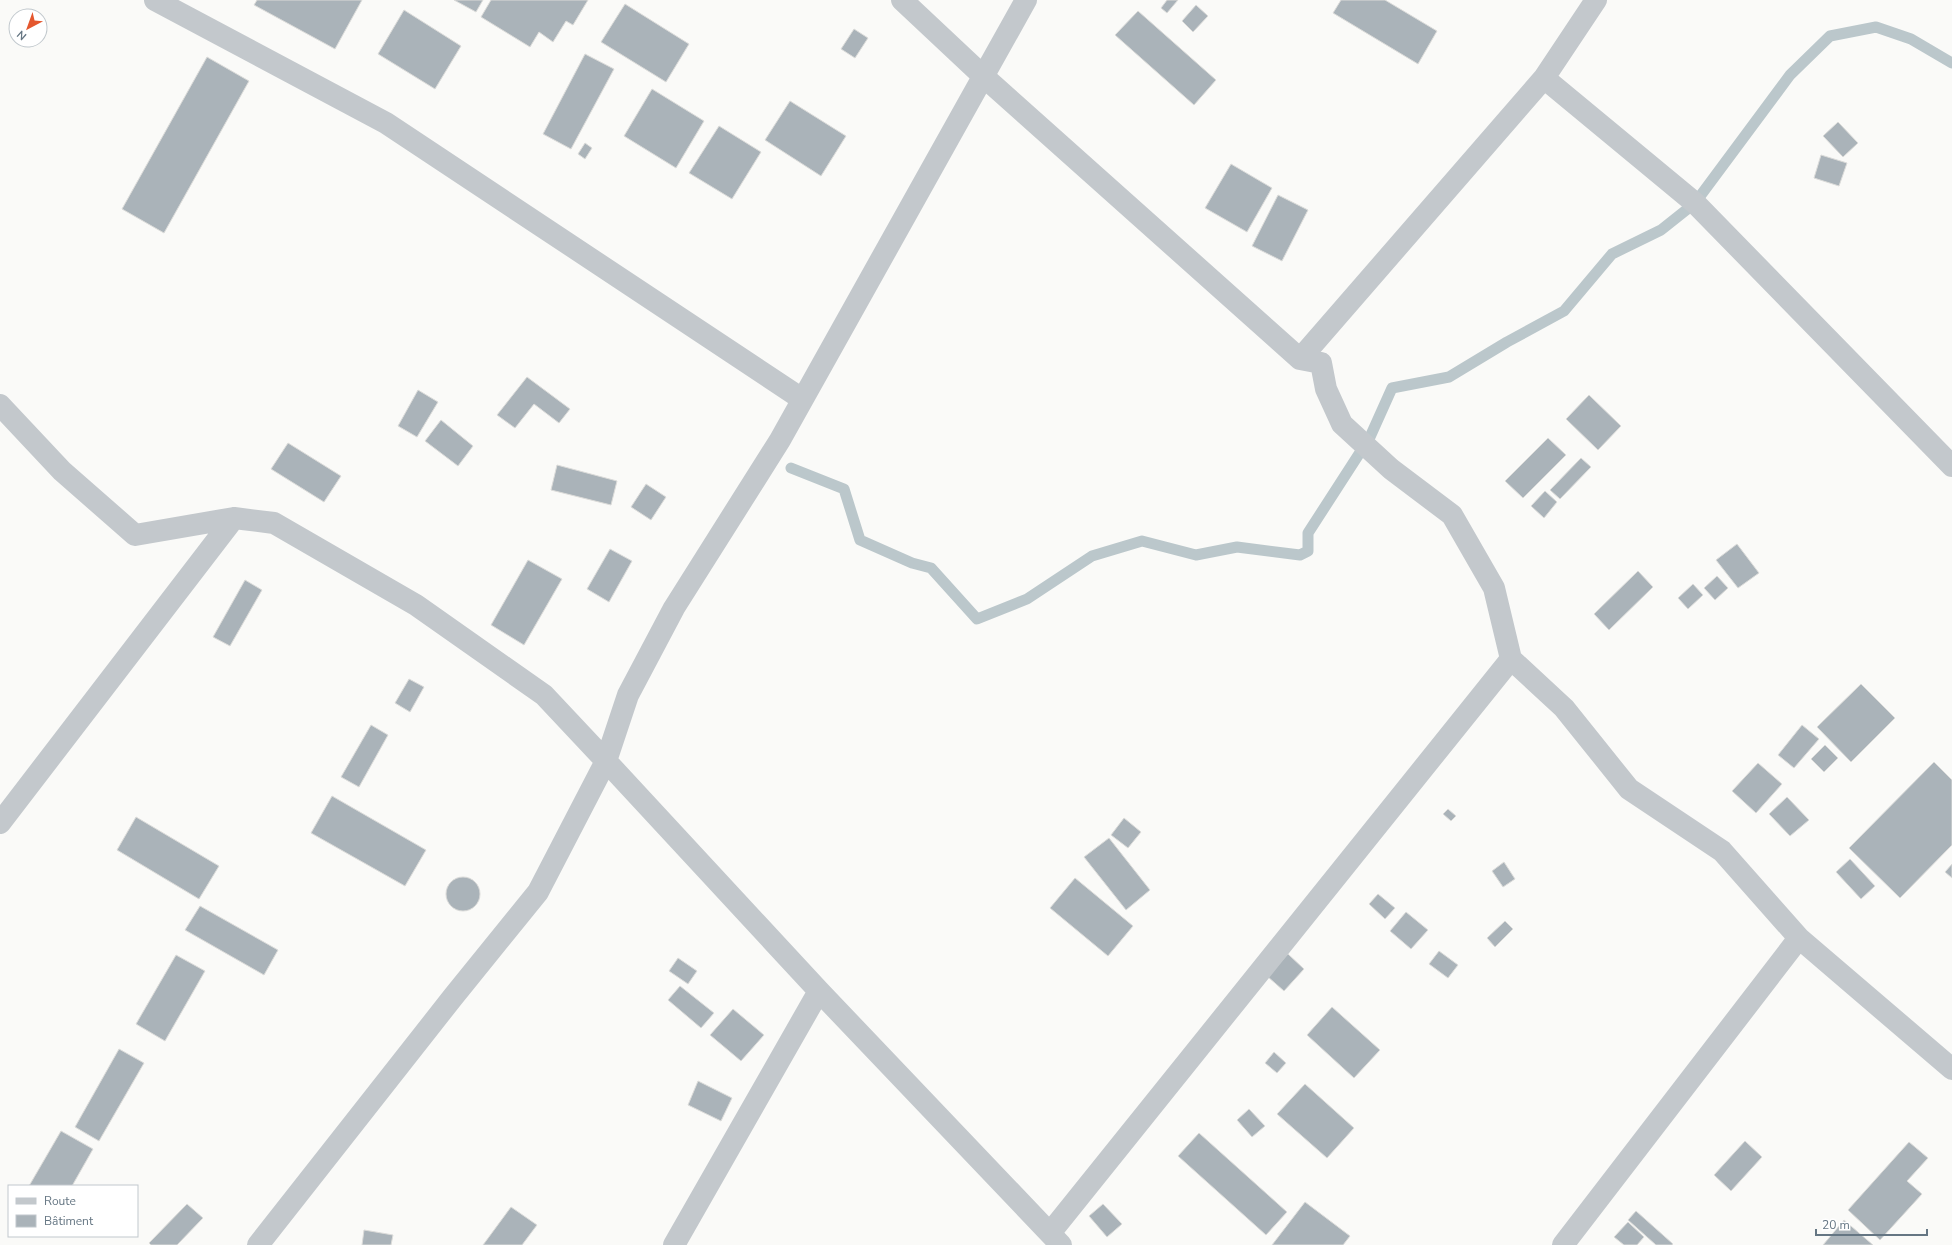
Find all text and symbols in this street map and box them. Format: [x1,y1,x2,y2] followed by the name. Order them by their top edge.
[8,8,48,48] north arrow
[14,27,30,44] text: N
[8,1185,138,1237] legend
[44,1193,76,1209] text: Route
[1816,1211,1927,1237] scale bar
[44,1213,94,1229] text: Bâtiment
[1822,1217,1850,1233] text: 20 m

